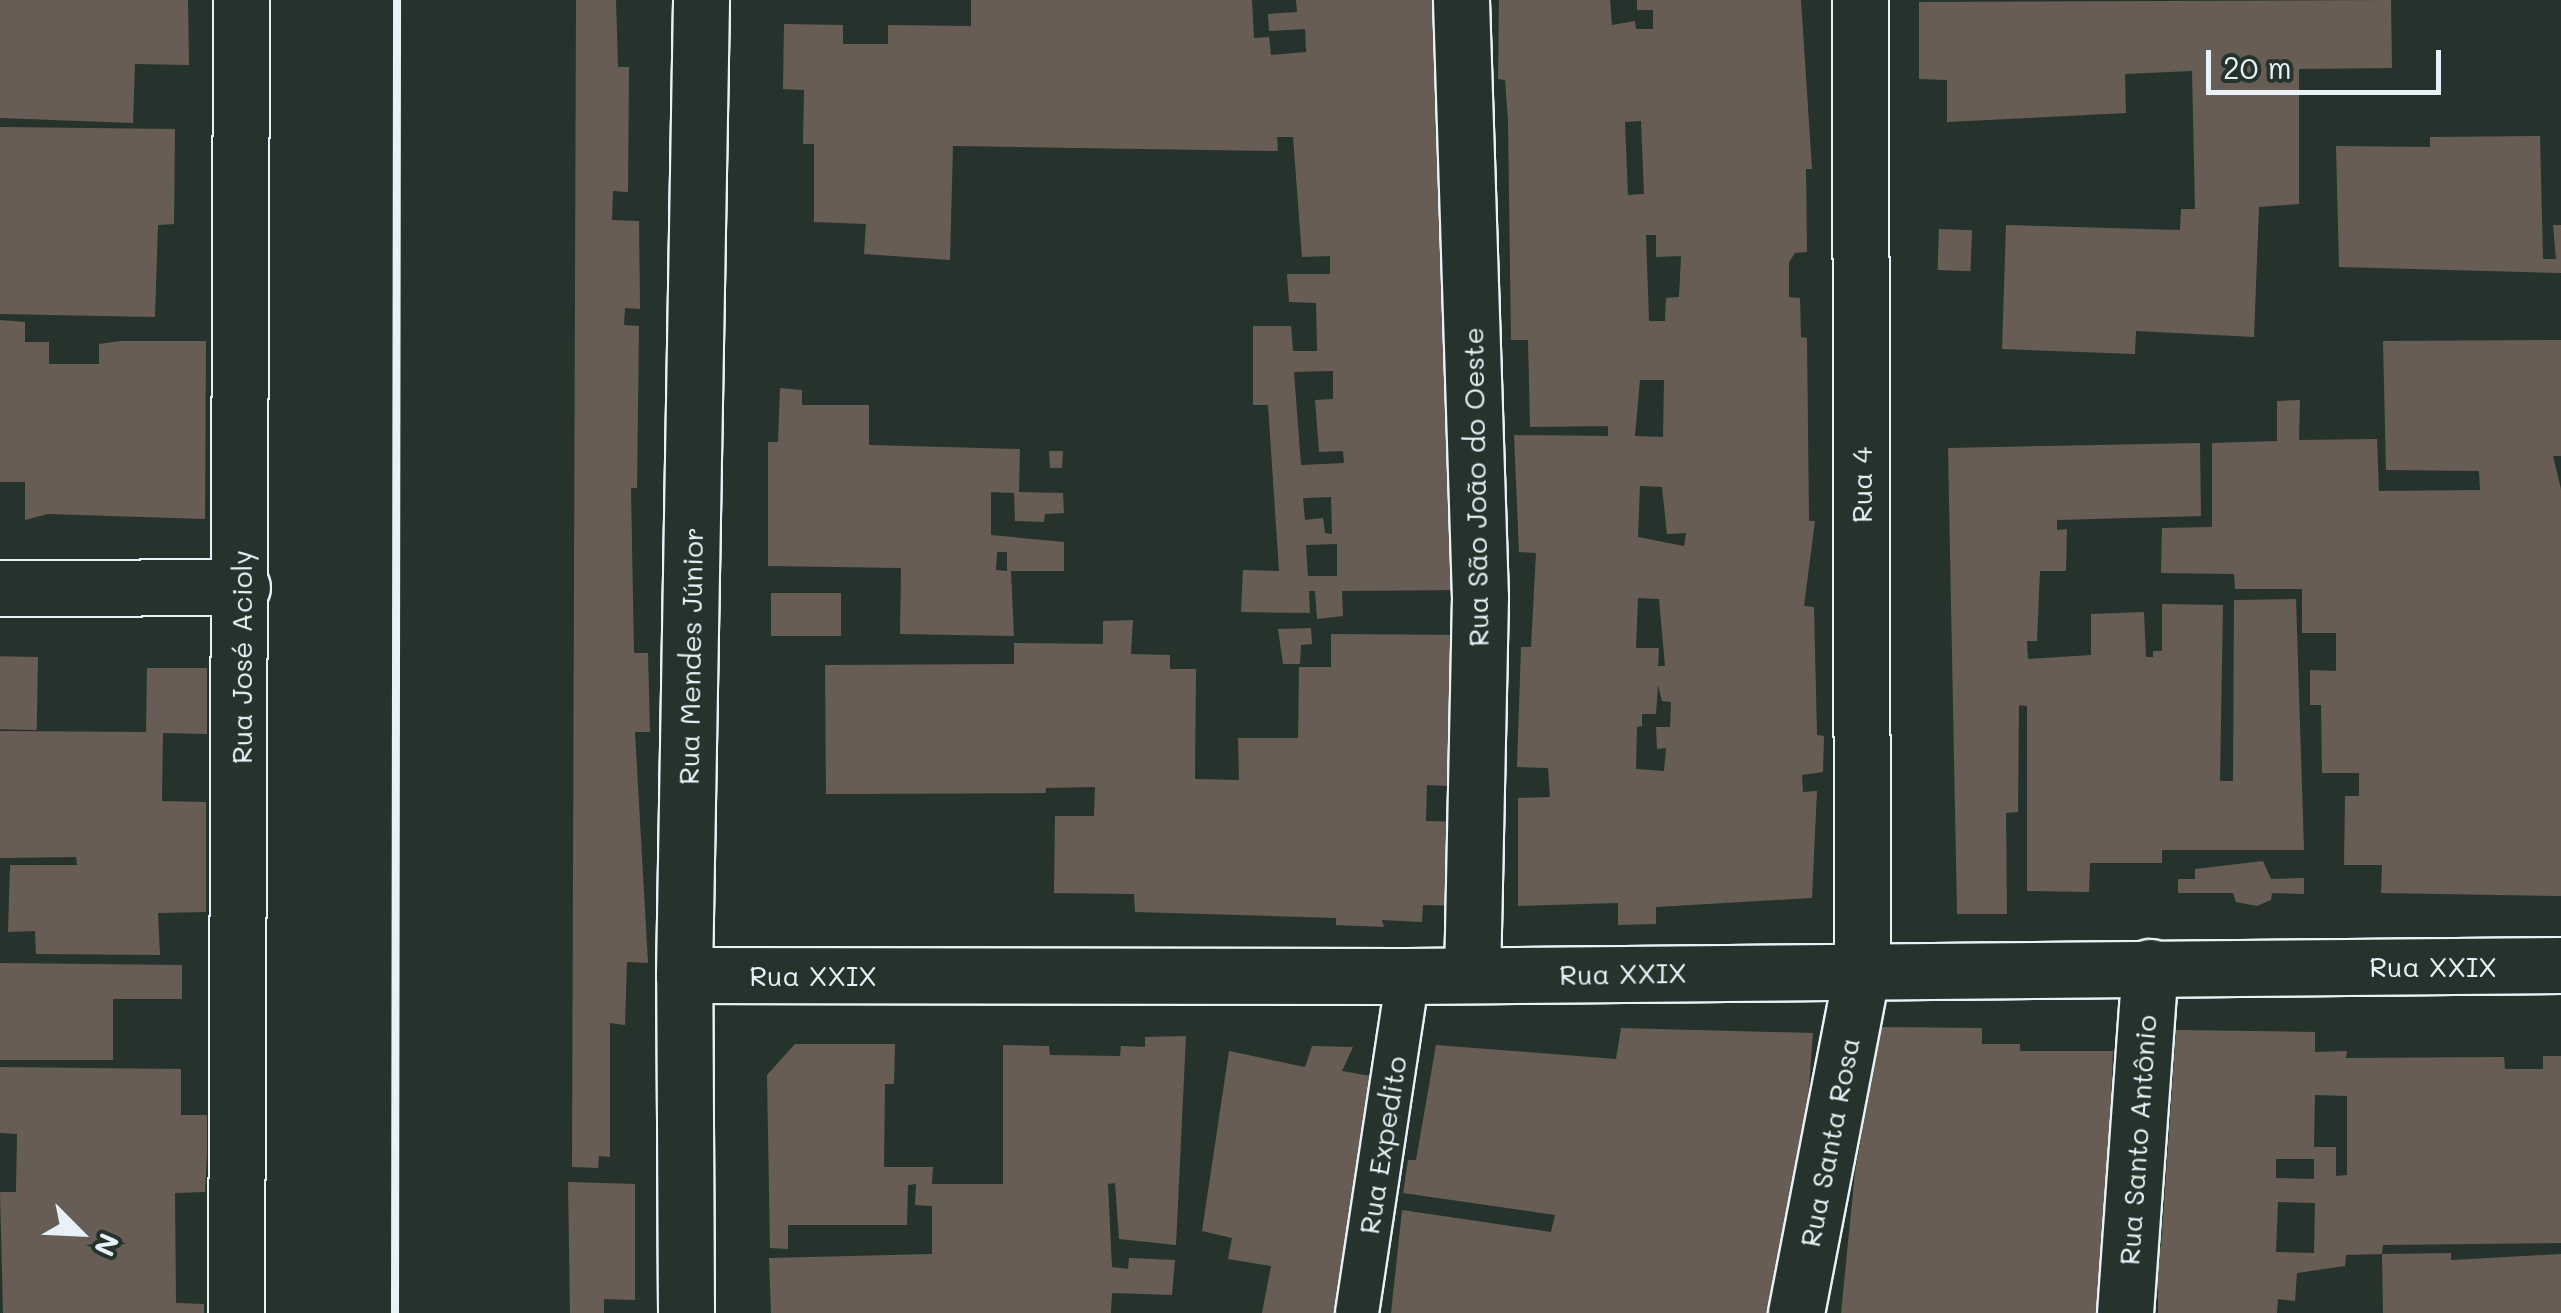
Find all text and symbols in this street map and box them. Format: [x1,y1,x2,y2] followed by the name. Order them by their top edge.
[2211,30,2446,92] scale bar
[2223,47,2292,87] text: 20 m
[1455,327,1495,647] street label: Rua São João do Oeste
[1844,447,1878,523] street label: Rua 4
[671,527,709,785] street label: Rua Mendes Júnior
[224,550,258,764] street label: Rua José Acioly
[2369,949,2497,983] street label: Rua XXIX
[1559,955,1687,991] street label: Rua XXIX
[749,958,877,992] street label: Rua XXIX
[2111,1014,2163,1266] street label: Rua Santo Antônio
[1792,1034,1866,1250] street label: Rua Santa Rosa
[1351,1054,1413,1236] street label: Rua Expedito
[30,1183,130,1283] north arrow
[87,1228,128,1262] text: N

